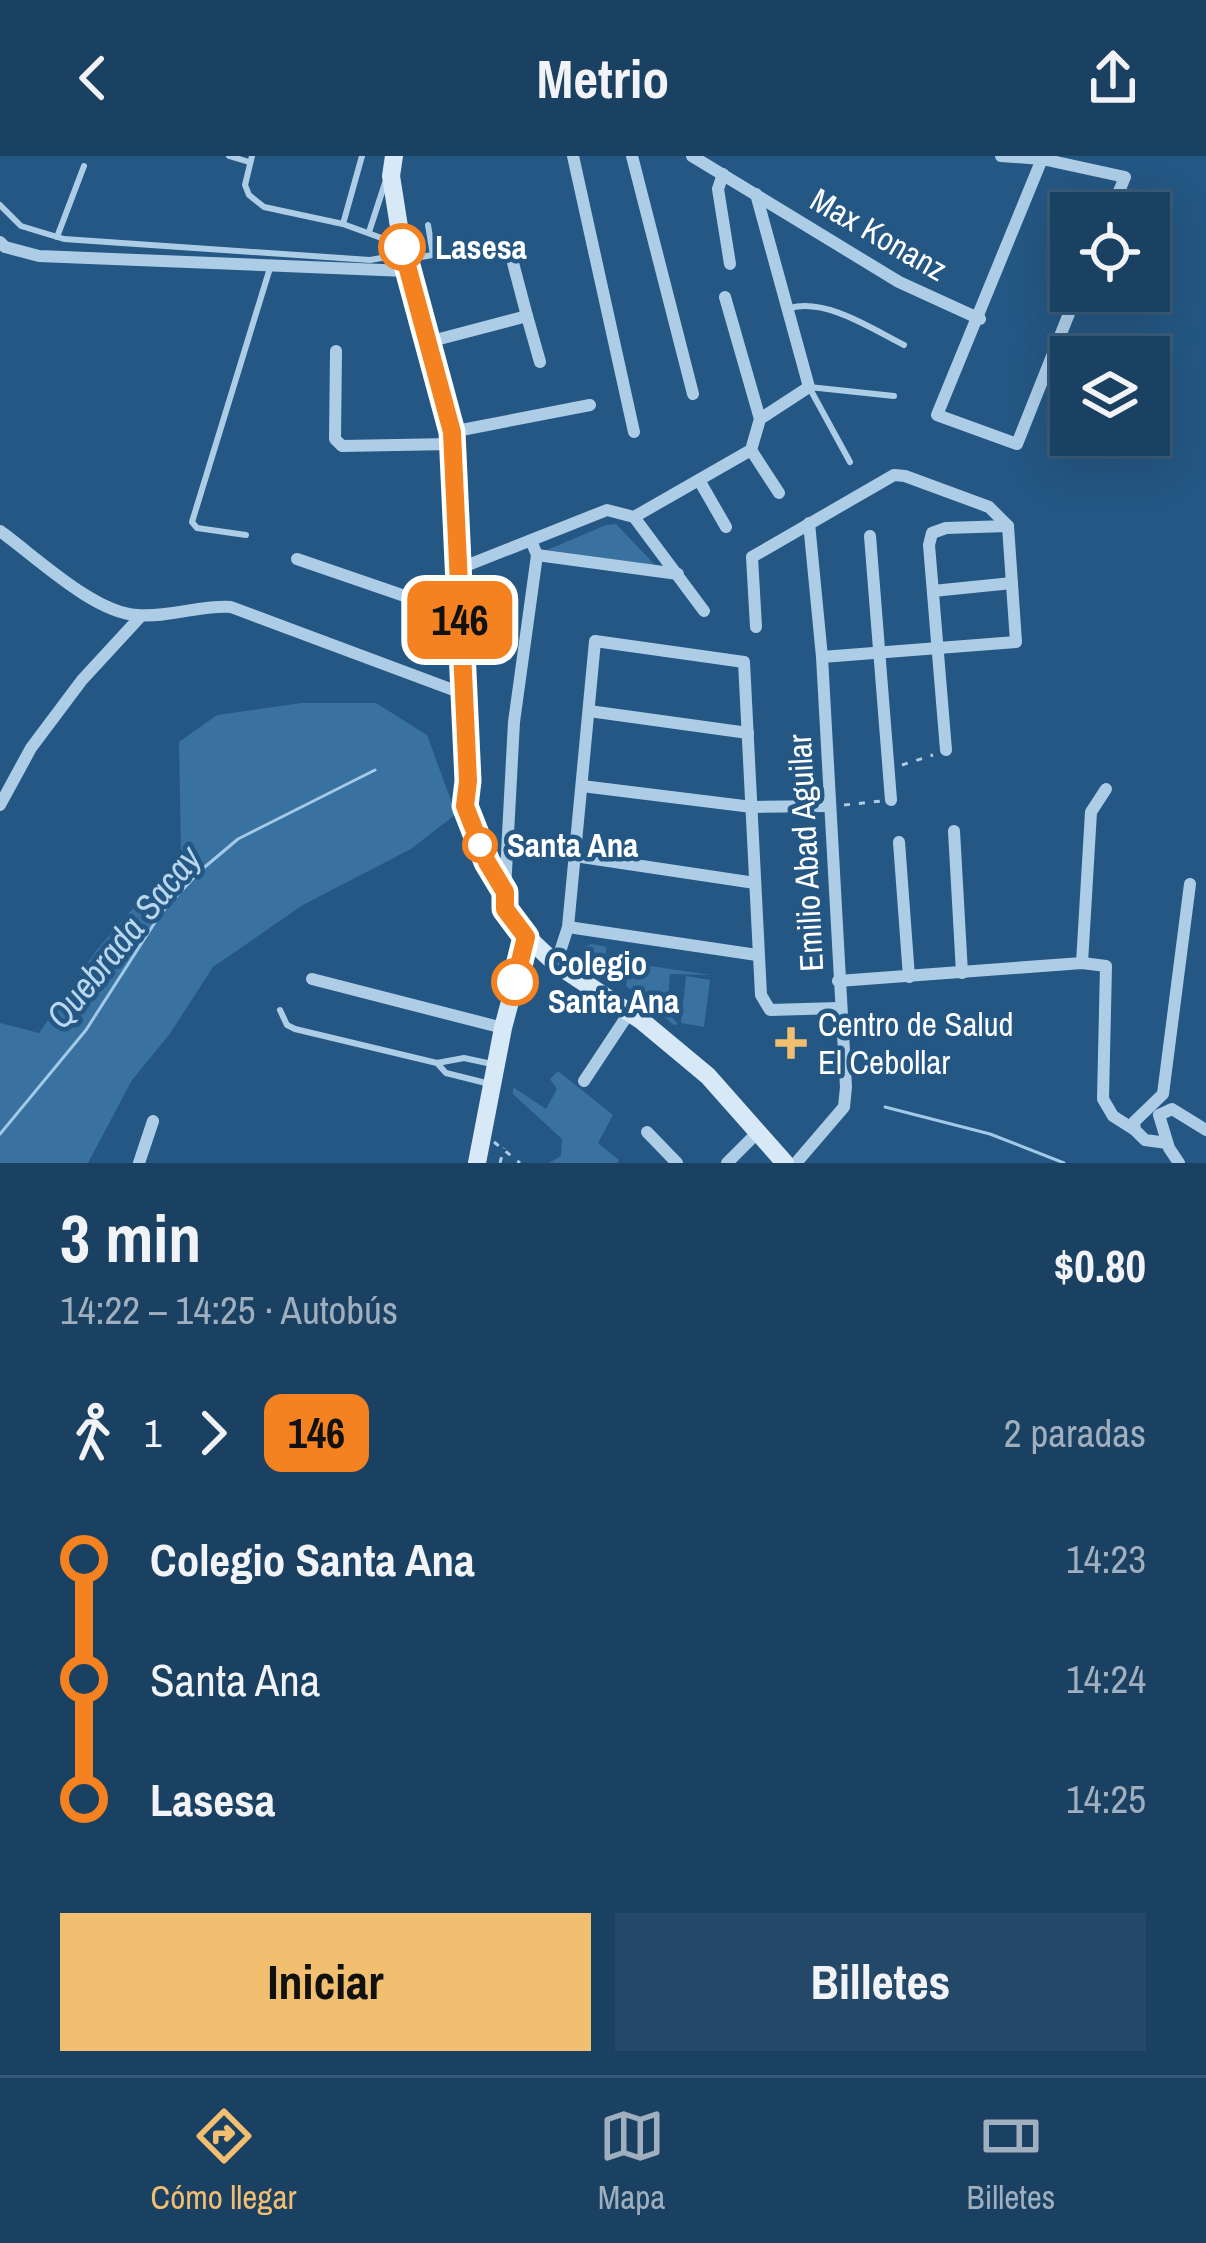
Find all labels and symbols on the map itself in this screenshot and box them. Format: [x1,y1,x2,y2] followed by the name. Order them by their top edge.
[803,177,955,291] street label: Max Konanz
[380,225,424,269] marker: Lasesa
[435,225,527,269] place label: Lasesa
[391,581,529,659] line badge: 146
[777,733,833,973] street label: Emilio Abad Aguilar
[507,823,638,867] place label: Santa Ana
[464,829,496,861] marker: Santa Ana
[35,834,213,1038] water label: Quebrada Sacay
[548,941,679,1023] place label: Colegio Santa Ana
[493,960,537,1004] marker: Colegio Santa Ana
[818,1002,1014,1084] place label: Centro de Salud El Cebollar
[775,1027,807,1059] marker: Centro de Salud El Cebollar

